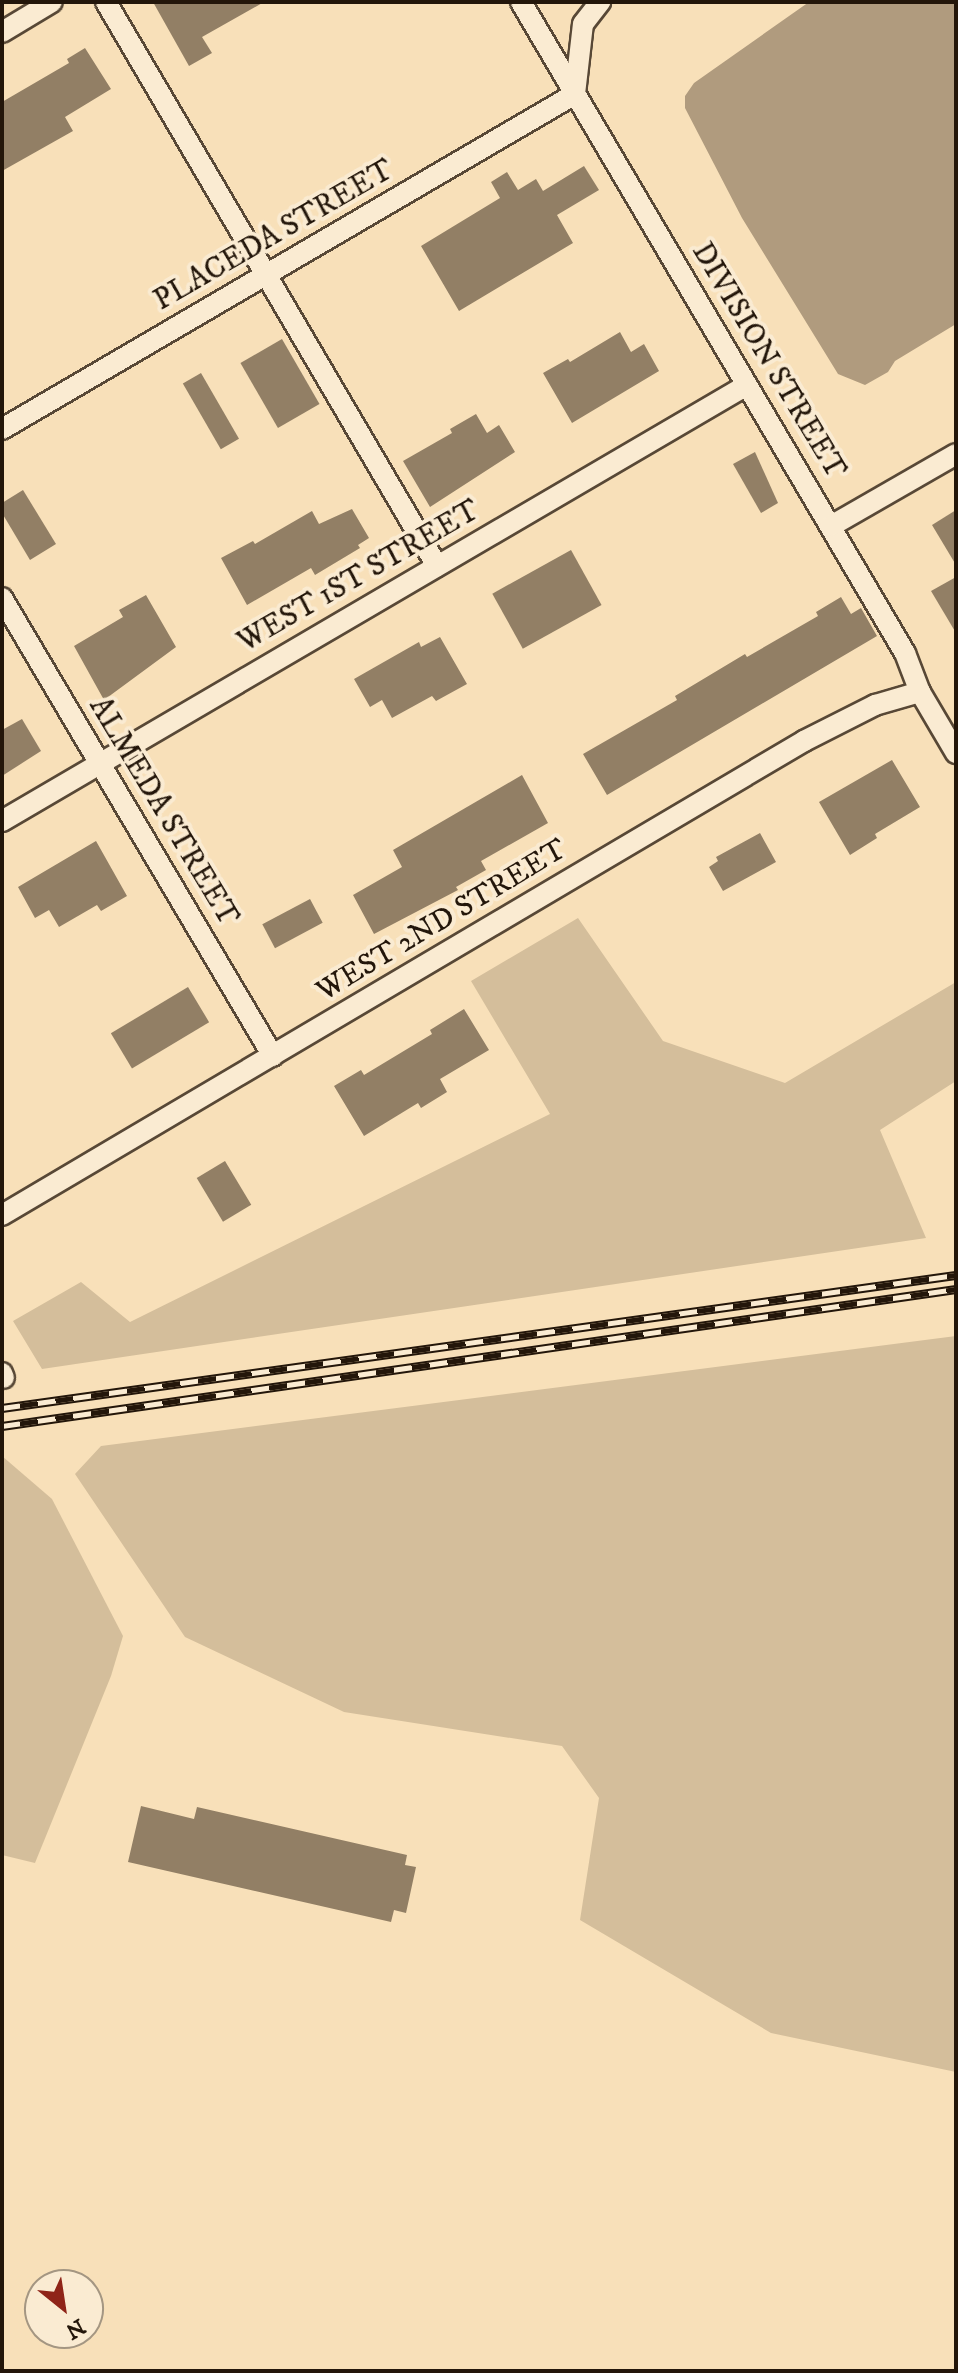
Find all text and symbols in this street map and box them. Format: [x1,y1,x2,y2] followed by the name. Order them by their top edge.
[148,153,400,319] street label: PLACEDA STREET
[683,236,853,486] street label: DIVISION STREET
[232,493,486,661] street label: WEST 1ST STREET
[80,691,246,933] street label: ALMEDA STREET
[310,832,574,1010] street label: WEST 2ND STREET
[24,2269,104,2349] north arrow
[61,2312,90,2345] text: N

